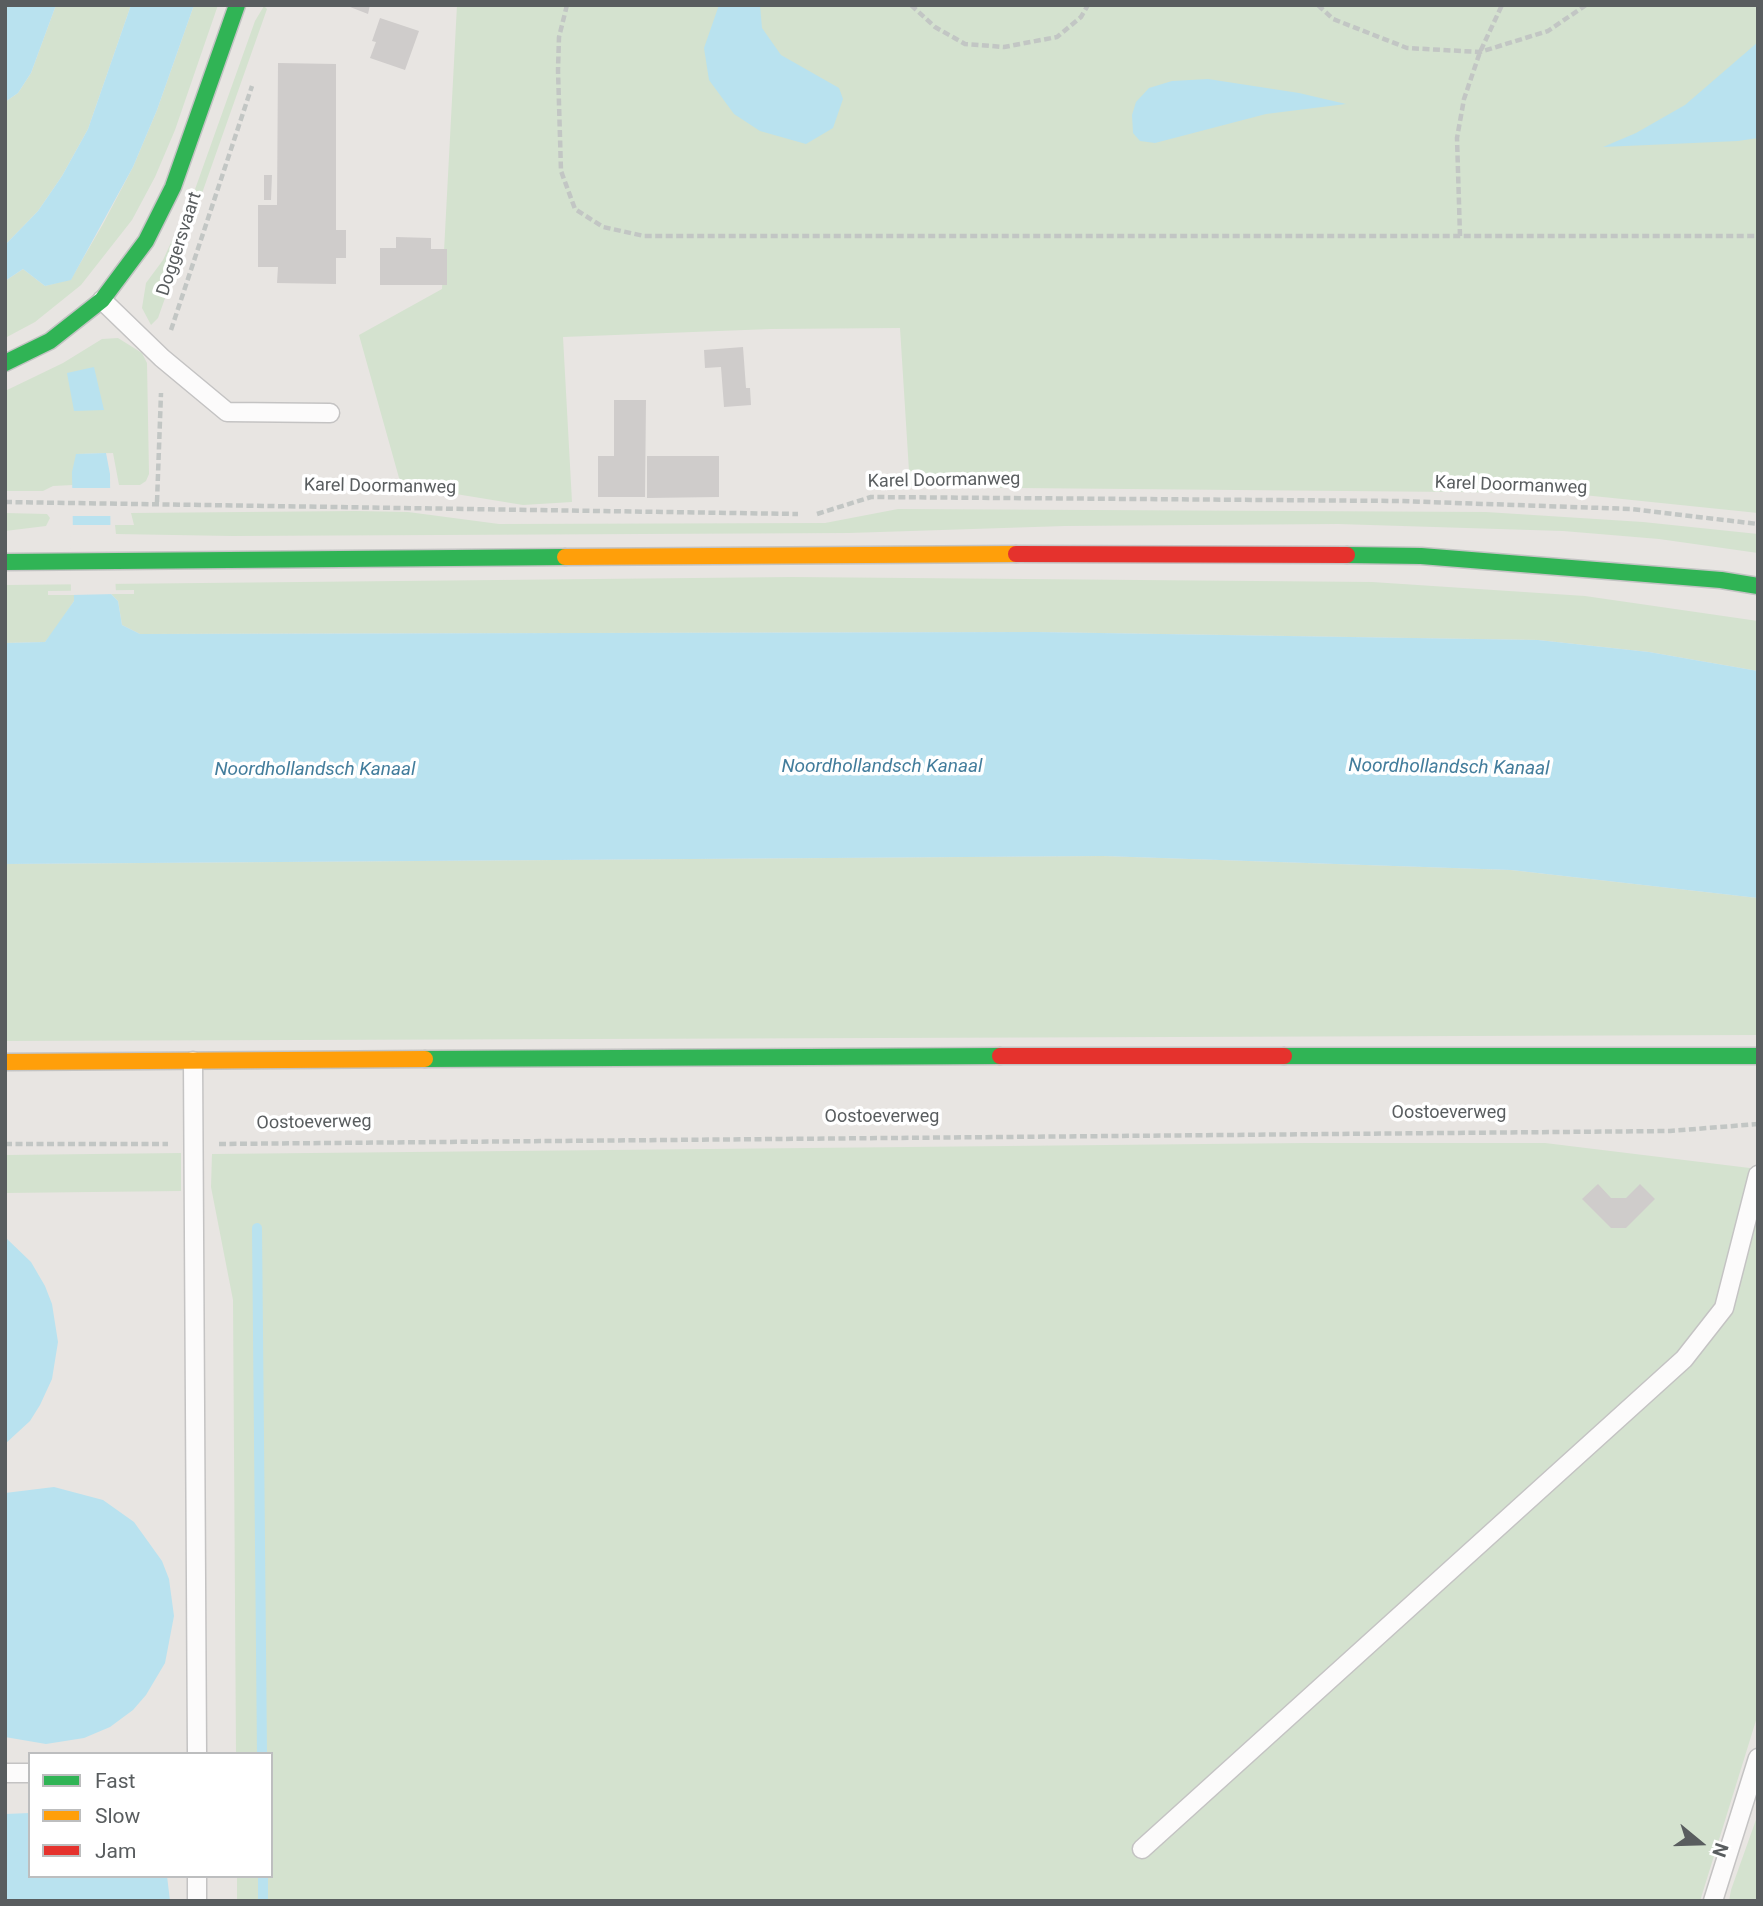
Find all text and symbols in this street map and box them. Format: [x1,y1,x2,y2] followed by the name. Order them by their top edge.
[153,189,207,299] street label: Doggersvaart
[868,469,1020,493] street label: Karel Doormanweg
[1434,473,1588,499] street label: Karel Doormanweg
[304,475,456,499] street label: Karel Doormanweg
[1348,755,1550,781] water label: Noordhollandsch Kanaal
[781,756,983,778] water label: Noordhollandsch Kanaal
[214,759,416,781] water label: Noordhollandsch Kanaal
[1392,1102,1506,1124] street label: Oostoeverweg
[825,1106,939,1128] street label: Oostoeverweg
[256,1111,372,1135] street label: Oostoeverweg
[28,1752,273,1878] legend
[95,1769,135,1793] text: Fast
[95,1804,140,1828] text: Slow
[1665,1808,1735,1878] north arrow
[95,1839,136,1863] text: Jam
[1707,1840,1733,1860] text: N

